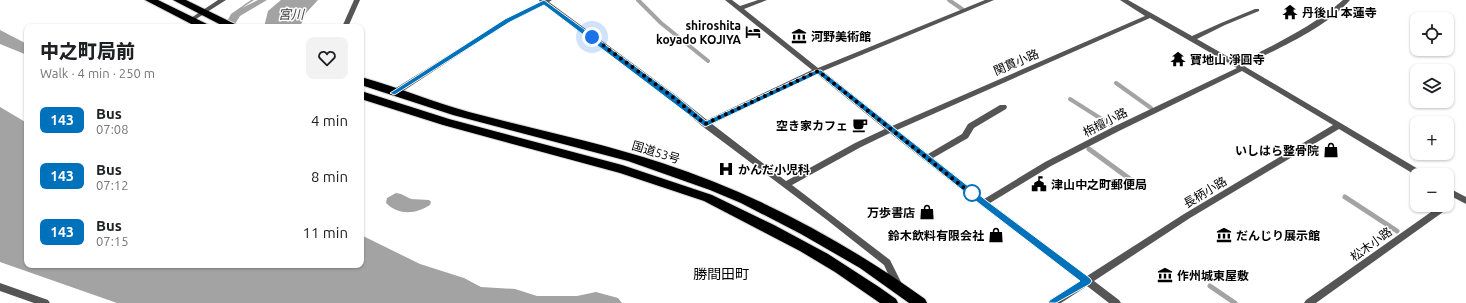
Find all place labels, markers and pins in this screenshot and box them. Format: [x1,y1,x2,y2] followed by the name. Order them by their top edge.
[1281,3,1299,21] temple icon: 丹後山 本蓮寺
[1302,6,1377,19] place label: 丹後山 本蓮寺
[656,19,742,46] place label: shiroshita koyado KOJIYA
[744,23,762,41] hotel icon: shiroshita koyado KOJIYA
[790,27,808,45] museum icon: 河野美術館
[811,30,871,43] place label: 河野美術館
[1169,50,1187,68] temple icon: 寶地山 淨圓寺
[1190,53,1265,66] place label: 寶地山 淨圓寺
[851,116,869,134] cafe icon: 空き家カフェ
[776,119,848,132] place label: 空き家カフェ
[1322,141,1340,159] shop icon: いしはら整骨院
[1235,144,1319,157] place label: いしはら整骨院
[717,160,735,178] hospital icon: かんだ小児科
[738,163,810,176] place label: かんだ小児科
[1030,175,1048,193] public building icon: 津山中之町郵便局
[1051,178,1147,191] place label: 津山中之町郵便局
[963,184,981,202] unlabelled marker
[918,203,936,221] shop icon: 万歩書店
[867,206,915,219] place label: 万歩書店
[987,226,1005,244] shop icon: 鈴木飲料有限会社
[1215,226,1233,244] museum icon: だんじり展示館
[887,229,984,242] place label: 鈴木飲料有限会社
[1236,229,1320,242] place label: だんじり展示館
[1156,266,1174,284] museum icon: 作州城東屋敷
[1177,269,1249,282] place label: 作州城東屋敷

